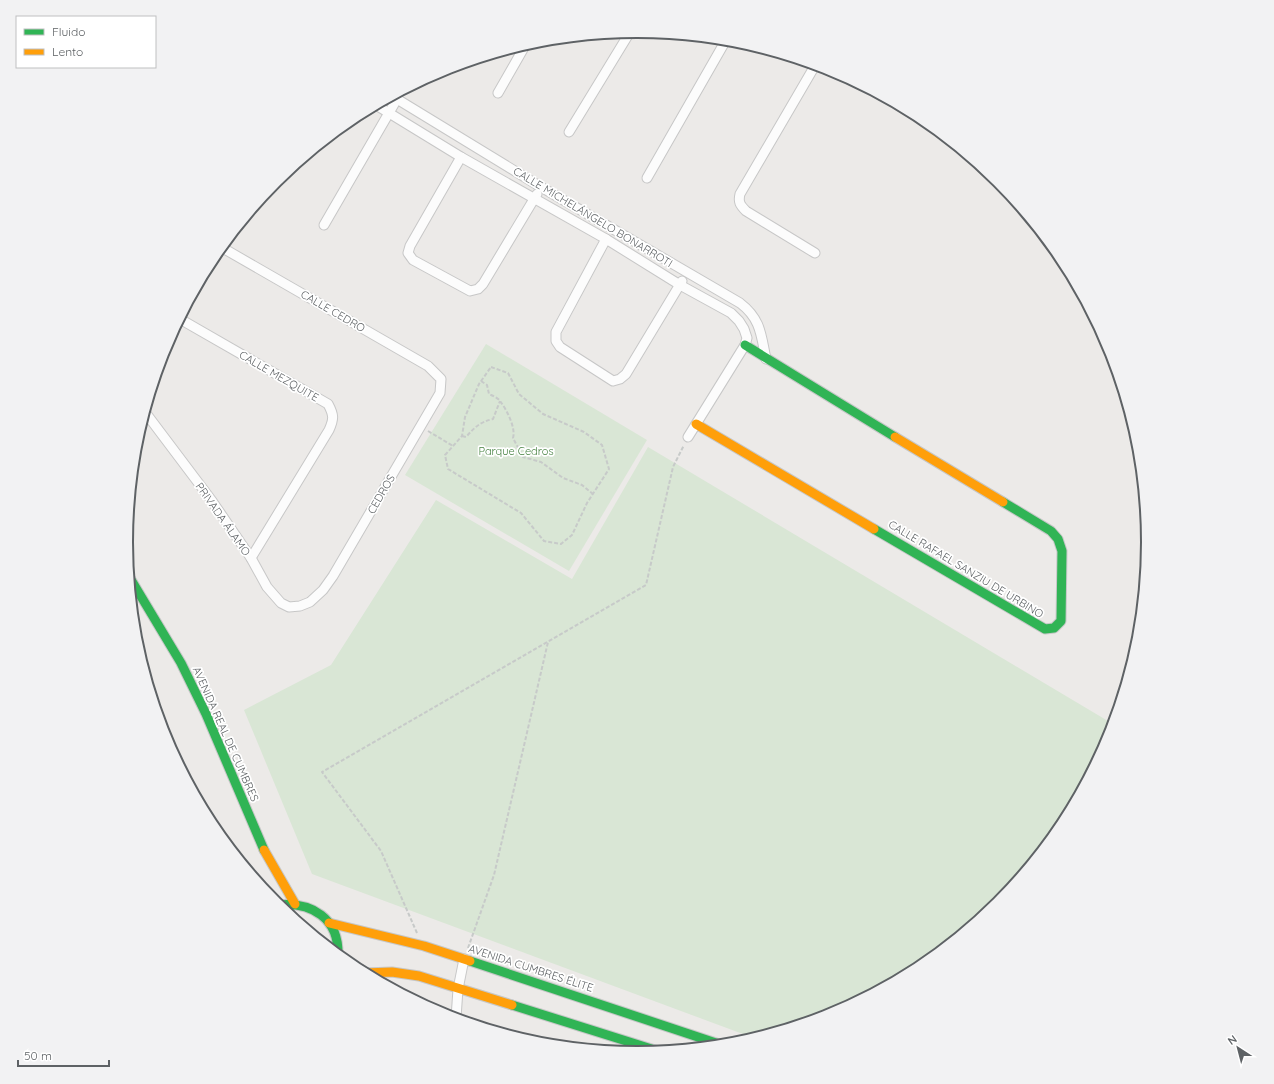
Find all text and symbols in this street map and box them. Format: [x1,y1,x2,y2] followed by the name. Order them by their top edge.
[16,16,156,68] legend
[52,24,85,39] text: Fluido
[52,44,83,59] text: Lento
[511,164,675,270] street label: CALLE MICHELÁNGELO BONARROTI
[298,287,368,335] street label: CALLE CEDRO
[237,348,321,404] street label: CALLE MEZQUITE
[478,444,554,458] park label: Parque Cedros
[364,472,398,516] street label: CEDROS
[193,480,253,558] street label: PRIVADA ÁLAMO
[886,517,1046,621] street label: CALLE RAFAEL SANZIU DE URBINO
[190,664,262,804] street label: AVENIDA REAL DE CUMBRES
[467,941,595,995] street label: AVENIDA CUMBRES ÉLITE
[1218,1028,1258,1068] north arrow
[1225,1032,1240,1048] text: N
[18,1042,109,1068] scale bar
[24,1048,52,1063] text: 50 m

